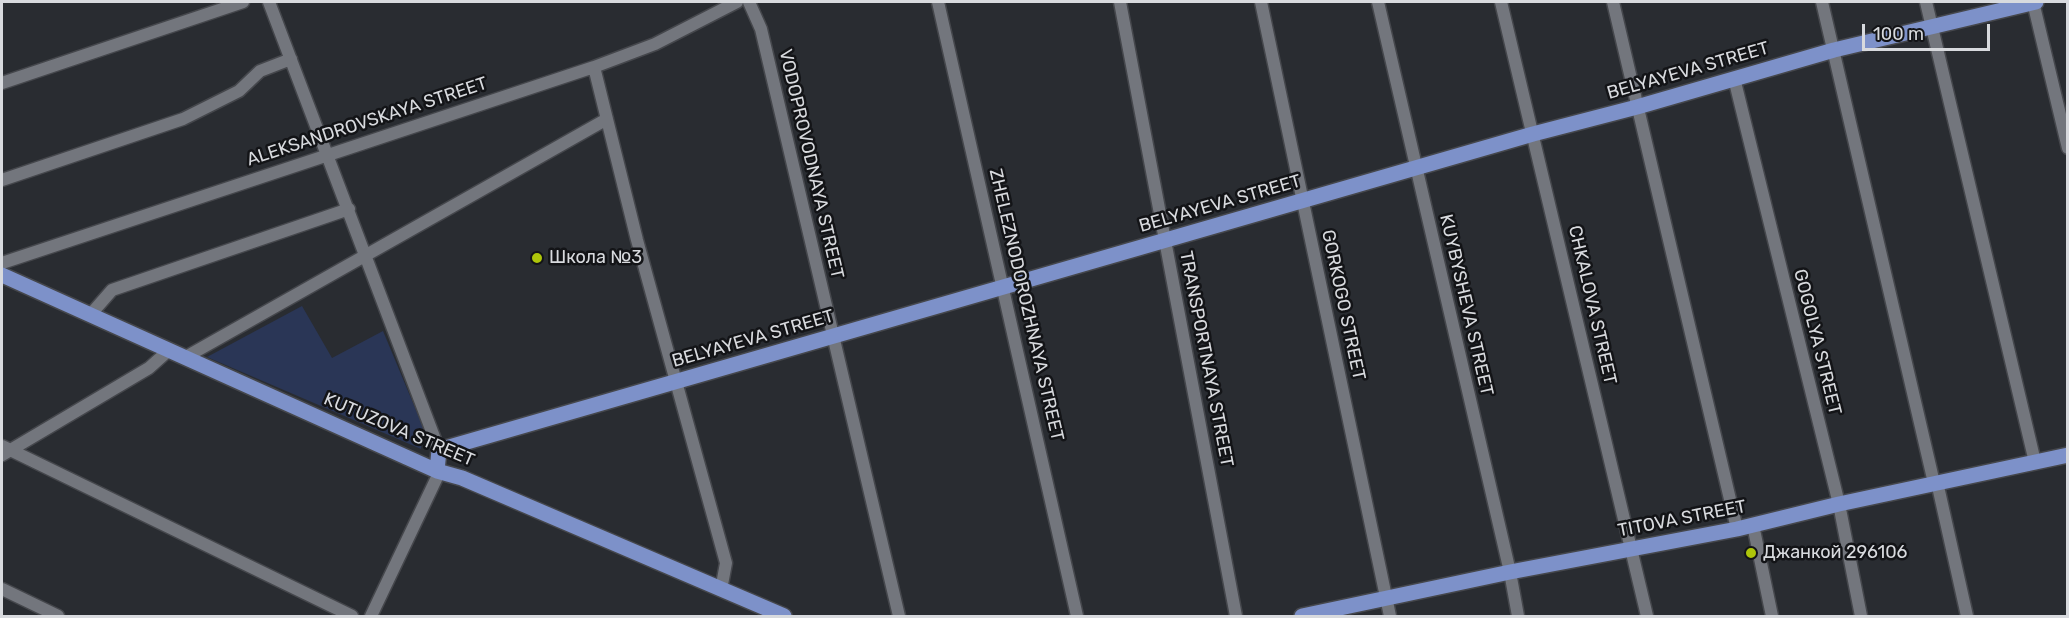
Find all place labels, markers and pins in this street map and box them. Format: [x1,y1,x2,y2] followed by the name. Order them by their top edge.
[549,247,642,269] place label: Школа №3
[530,251,544,265] marker: Школа №3
[1763,542,1907,564] place label: Джанкой 296106
[1744,546,1758,560] marker: Джанкой 296106

